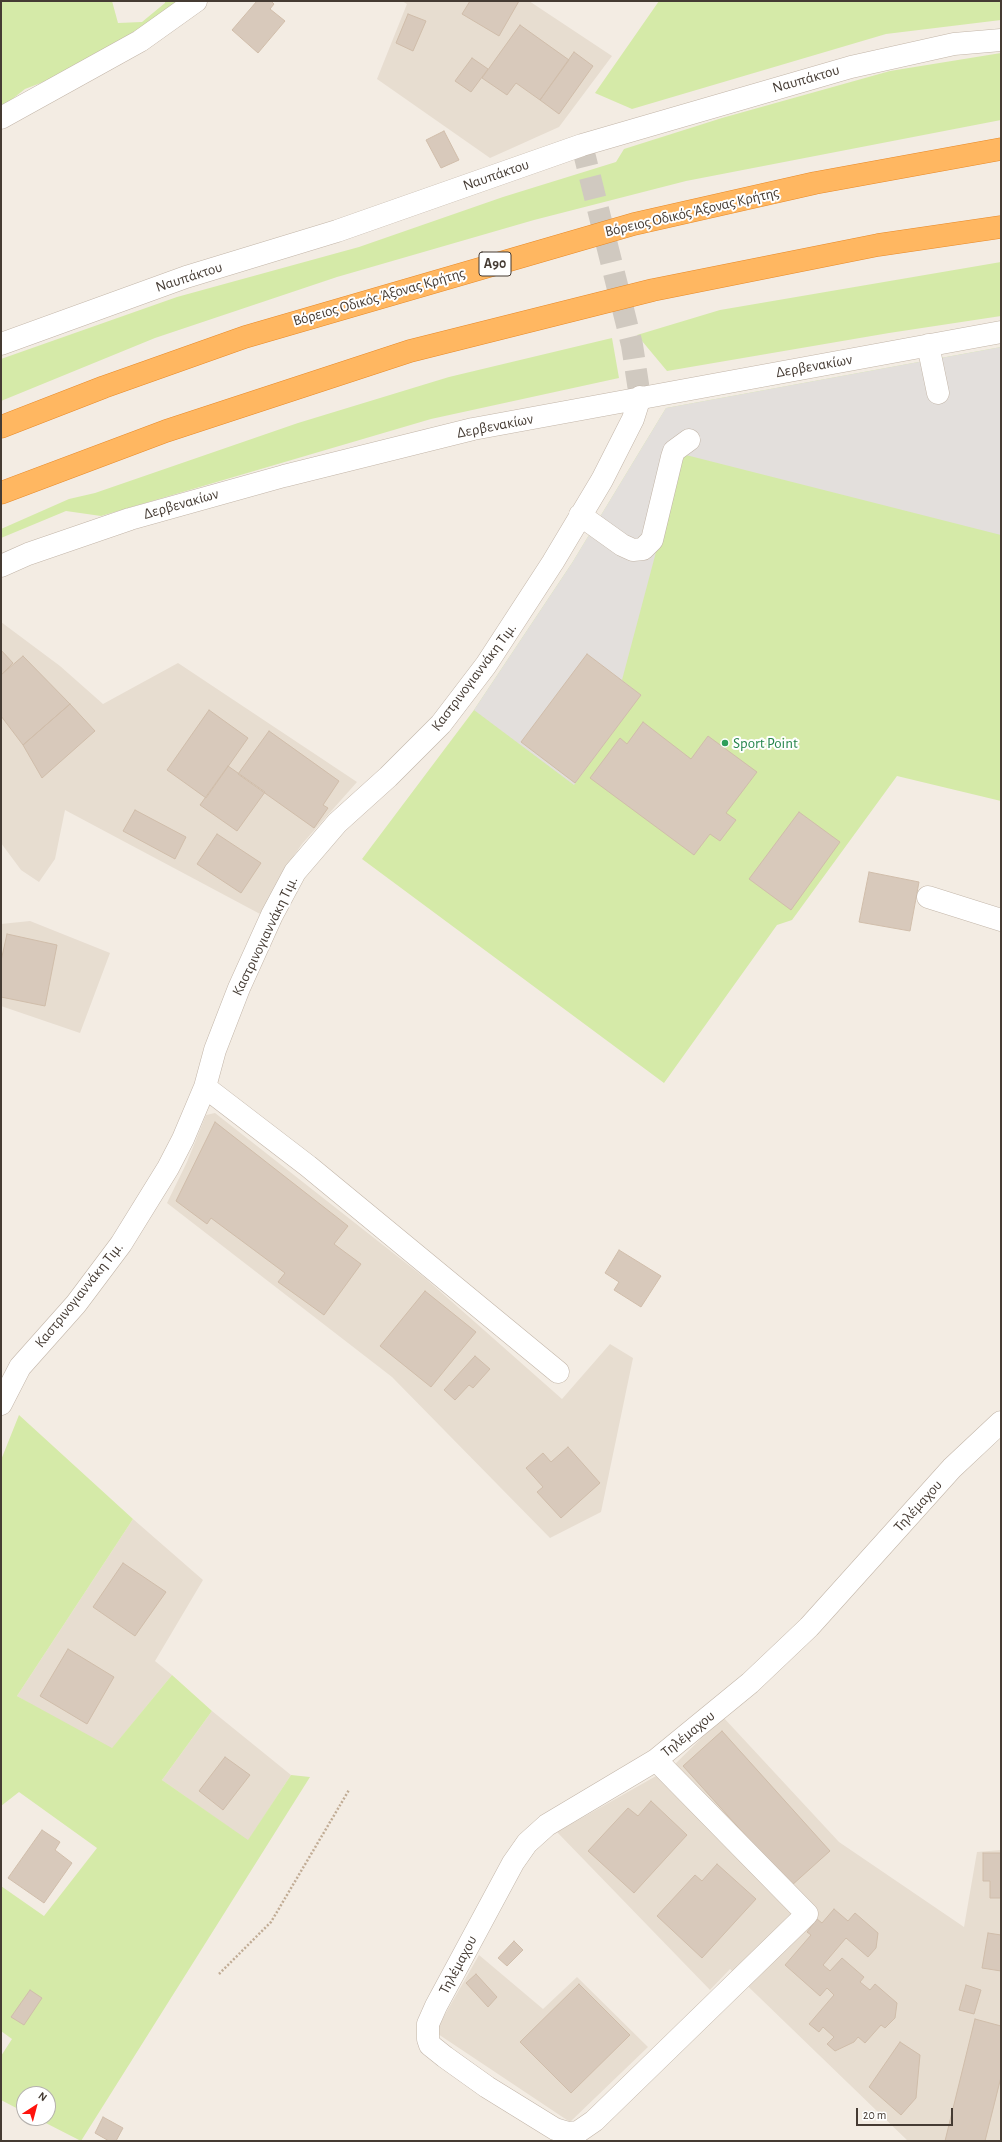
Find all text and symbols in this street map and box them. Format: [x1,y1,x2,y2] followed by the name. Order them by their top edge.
[770,61,842,97] street label: Ναυπάκτου
[460,155,532,195] street label: Ναυπάκτου
[603,183,781,241] street label: Βόρειος Οδικός Άξονας Κρήτης
[479,252,511,276] road number: Α90
[153,258,225,296] street label: Ναυπάκτου
[291,264,467,330] street label: Βόρειος Οδικός Άξονας Κρήτης
[774,350,854,382] street label: Δερβενακίων
[455,410,535,442] street label: Δερβενακίων
[141,485,221,523] street label: Δερβενακίων
[427,619,521,735] street label: Καστρινογιαννάκη Τιμ.
[733,734,798,752] place label: Sport Point
[720,738,730,748] marker: Sport Point
[228,873,302,999] street label: Καστρινογιαννάκη Τιμ.
[31,1239,127,1351] street label: Καστρινογιαννάκη Τιμ.
[890,1476,946,1536] street label: Τηλέμαχου
[657,1707,719,1761] street label: Τηλέμαχου
[435,1933,481,1997] street label: Τηλέμαχου
[16,2086,56,2126] north arrow
[36,2090,49,2103] text: N
[858,2100,955,2126] scale bar
[863,2109,886,2121] text: 20 m

